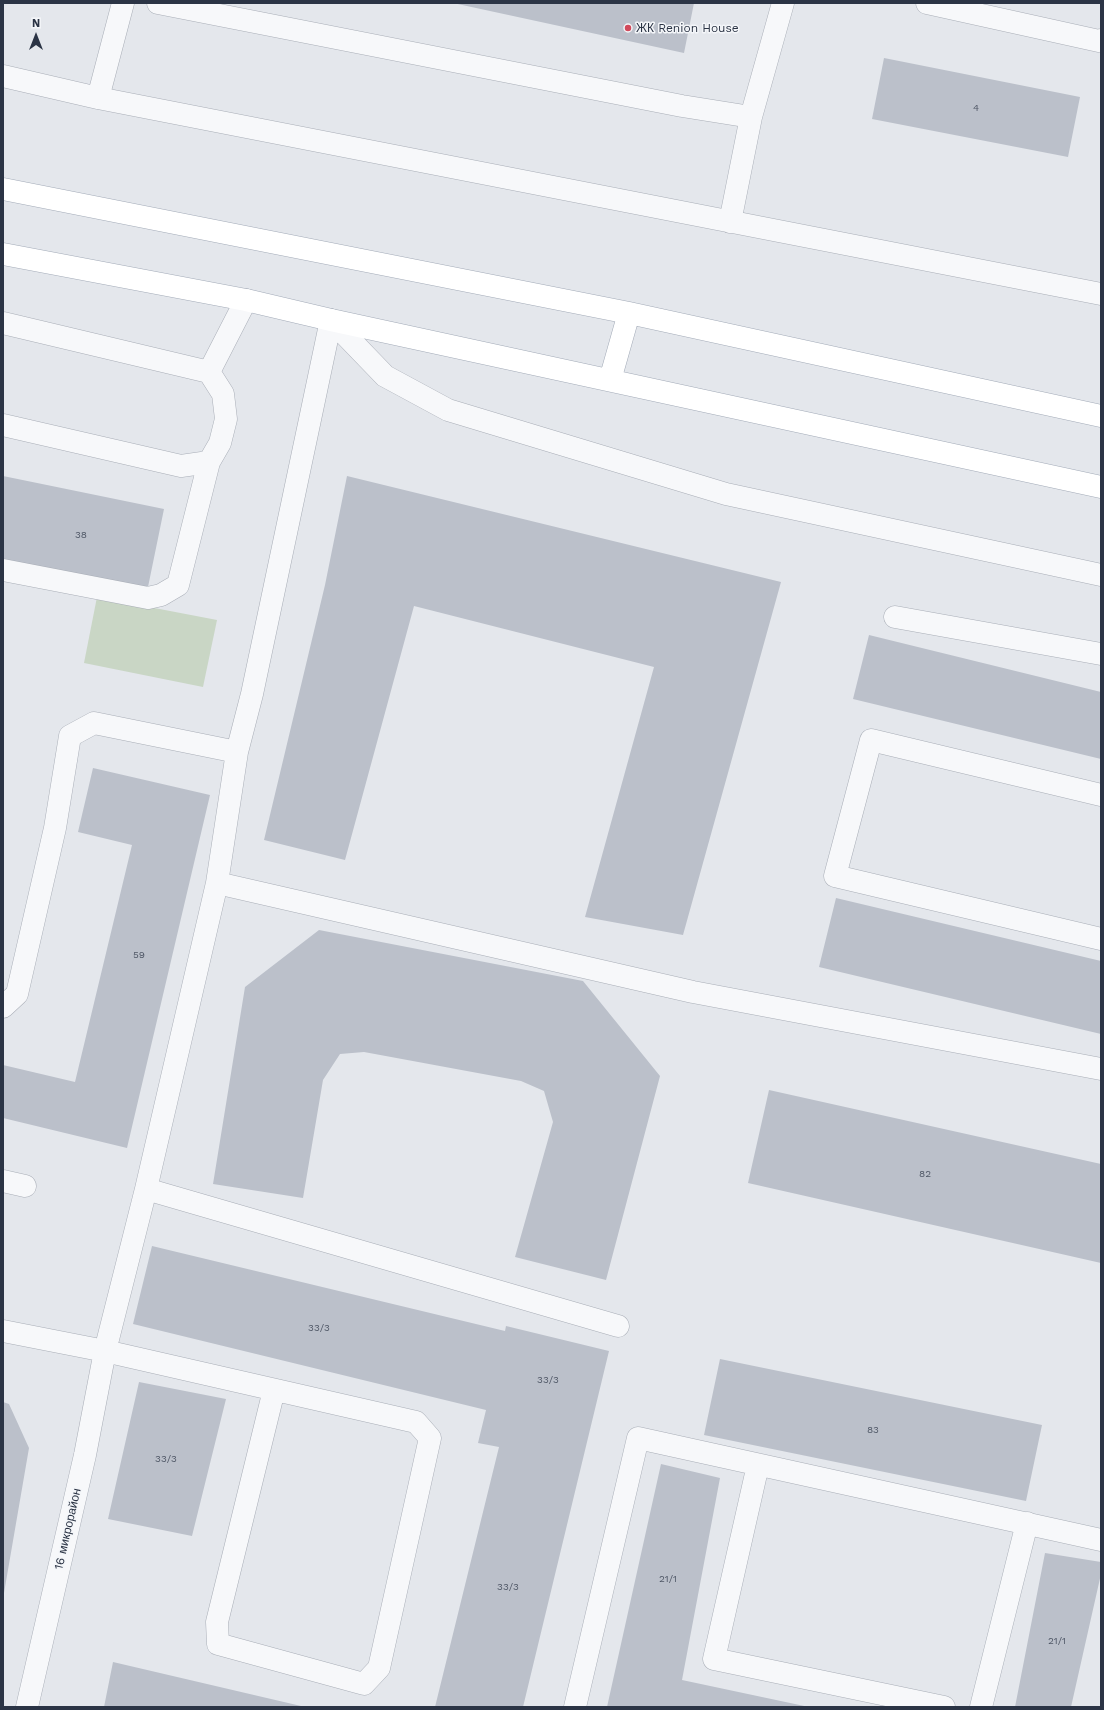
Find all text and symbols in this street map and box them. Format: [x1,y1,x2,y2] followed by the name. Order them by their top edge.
[16,16,56,56] north arrow
[32,17,40,30] text: N
[636,21,739,35] place label: ЖК Renion House
[623,23,633,33] marker: ЖК Renion House
[973,102,979,114] house number: 4
[75,529,87,541] house number: 38
[133,949,145,961] house number: 59
[919,1168,931,1180] house number: 82
[308,1322,330,1334] house number: 33/3
[537,1374,559,1386] house number: 33/3
[867,1424,879,1436] house number: 83
[155,1453,177,1465] house number: 33/3
[52,1487,84,1571] street label: 16 микрорайон
[659,1573,677,1585] house number: 21/1
[497,1581,519,1593] house number: 33/3
[1048,1635,1066,1647] house number: 21/1

